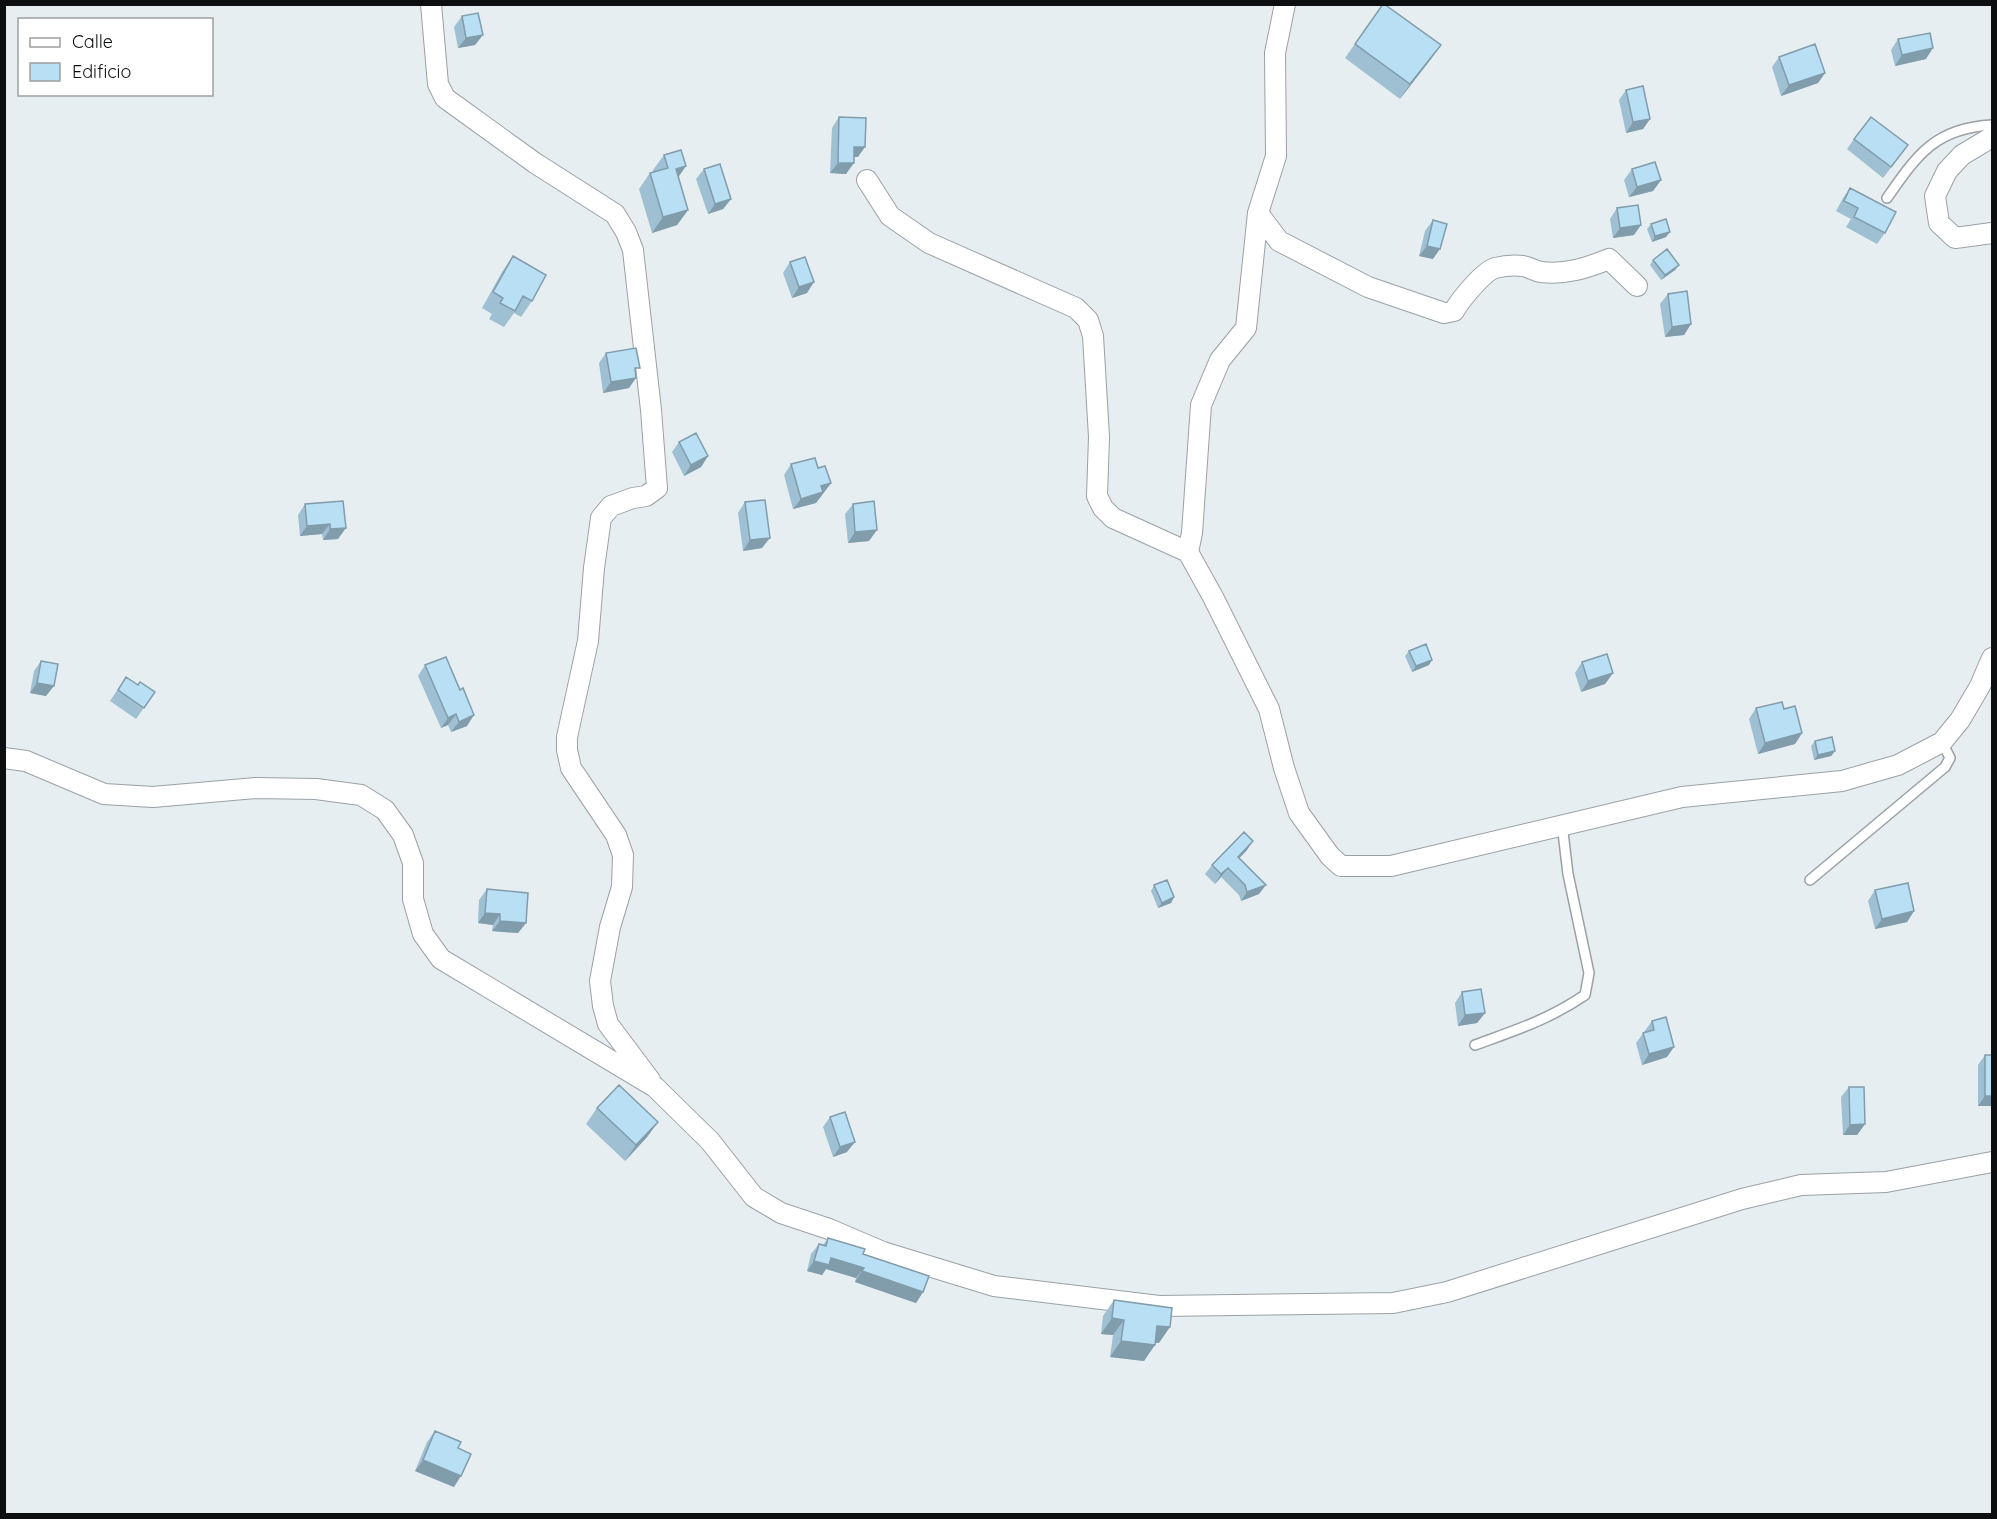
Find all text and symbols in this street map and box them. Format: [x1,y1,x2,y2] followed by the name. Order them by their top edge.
[18,18,213,96] legend
[72,30,113,53] text: Calle
[72,60,131,83] text: Edificio

